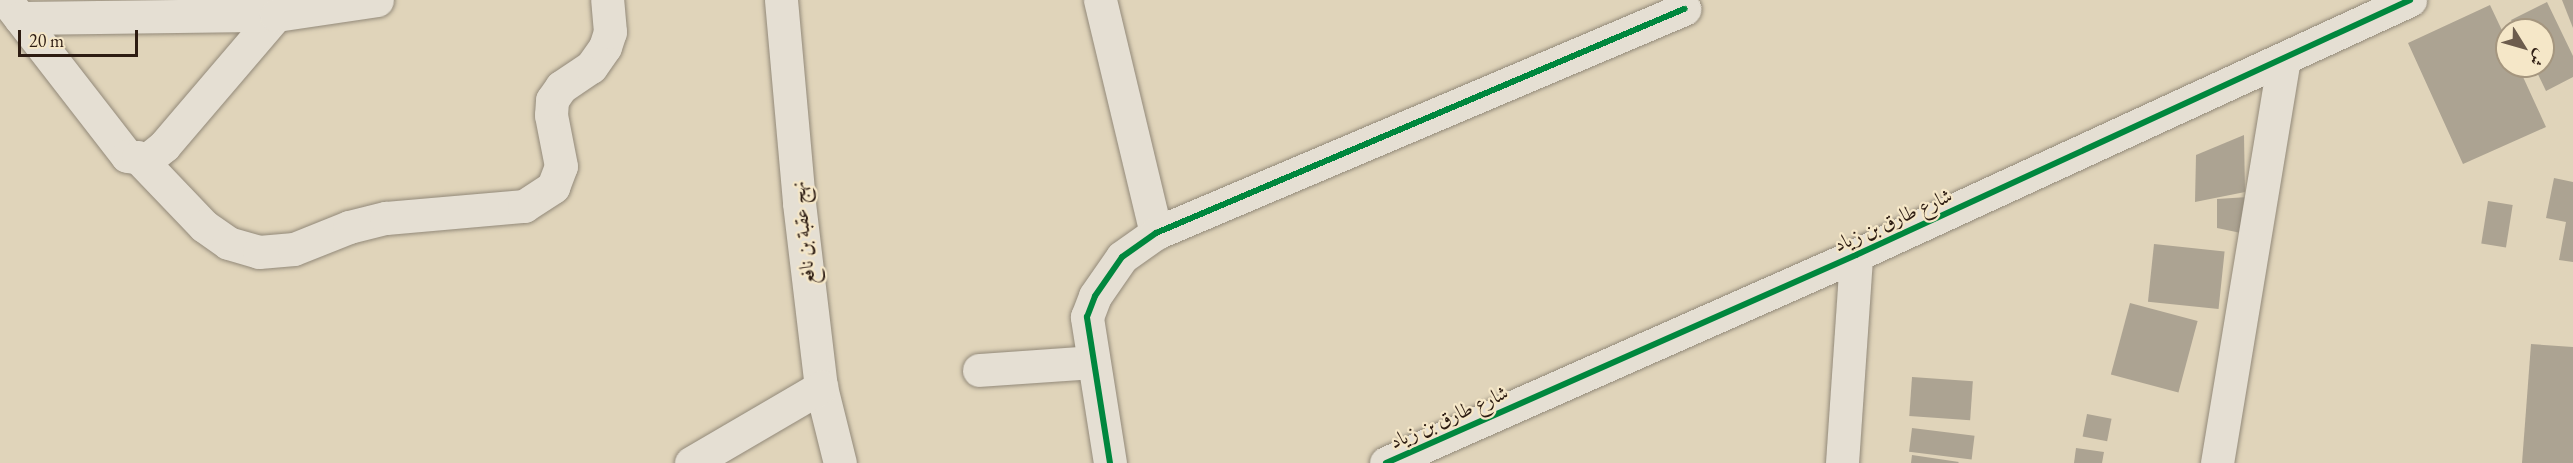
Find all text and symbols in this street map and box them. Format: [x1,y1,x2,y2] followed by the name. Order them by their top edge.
[21,18,141,56] scale bar
[2495,18,2555,78] north arrow
[29,29,64,52] text: 20 m
[2525,45,2551,71] text: ش
[786,180,820,286] street label: نهج عقبة بن نافع
[1830,183,1956,257] street label: شارع طارق بن زياد
[1386,380,1512,454] street label: شارع طارق بن زياد

